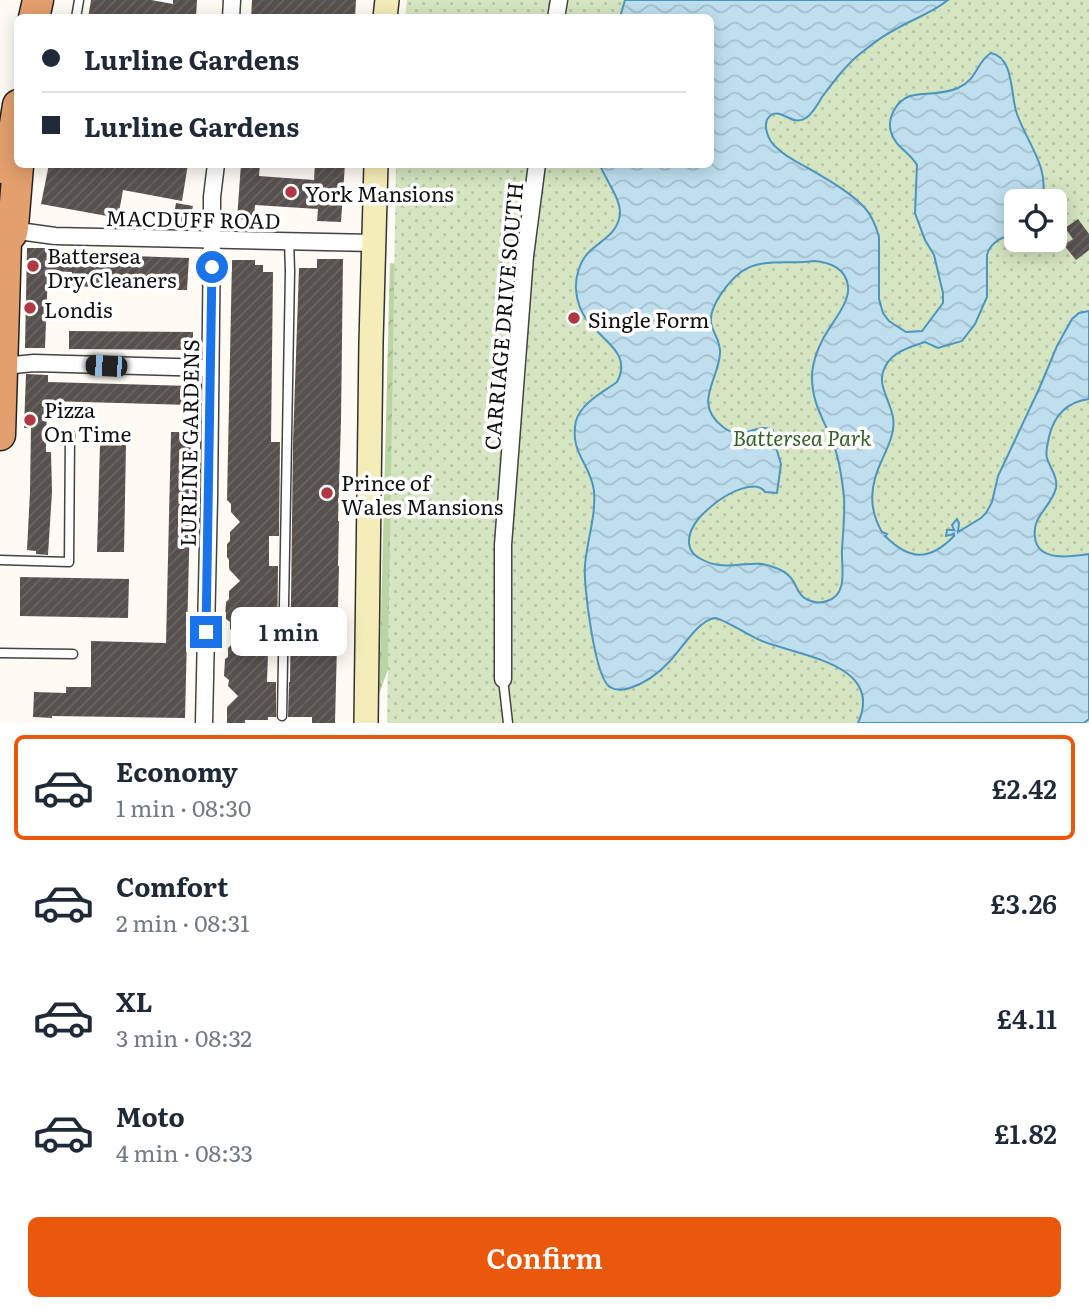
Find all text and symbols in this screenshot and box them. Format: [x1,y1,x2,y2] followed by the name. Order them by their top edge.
[84,39,299,78] text: Lurline Gardens
[84,106,299,145] text: Lurline Gardens
[305,177,454,208] place label: York Mansions
[475,181,529,451] street label: CARRIAGE DRIVE SOUTH
[283,184,299,200] marker: York Mansions
[1004,189,1067,252] map controls
[1004,189,1067,252] button: locate
[105,201,281,235] street label: MACDUFF ROAD
[47,239,177,294] place label: Battersea Dry Cleaners
[196,251,228,283] route start
[25,258,41,274] marker: Battersea Dry Cleaners
[44,293,113,324] place label: Londis
[22,300,38,316] marker: Londis
[588,303,709,334] place label: Single Form
[566,310,582,326] marker: Single Form
[171,339,205,547] street label: LURLINE GARDENS
[85,354,128,378] car
[44,393,132,448] place label: Pizza On Time
[22,412,38,428] marker: Pizza On Time
[733,421,872,452] park label: Battersea Park
[341,466,503,521] place label: Prince of Wales Mansions
[319,485,335,501] marker: Prince of Wales Mansions
[230,608,346,656] callout: 1 min
[259,614,319,648] text: 1 min
[190,616,222,648] route end
[116,751,238,790] text: Economy
[32,756,95,819] icon: car
[992,768,1057,807] text: £2.42
[116,790,251,824] text: 1 min · 08:30
[116,866,228,905] text: Comfort
[32,871,95,934] icon: car
[991,883,1057,922] text: £3.26
[116,905,250,939] text: 2 min · 08:31
[116,981,153,1020] text: XL
[32,986,95,1049] icon: car
[997,998,1057,1037] text: £4.11
[116,1020,252,1054] text: 3 min · 08:32
[116,1096,185,1135] text: Moto
[32,1101,95,1164] icon: car
[994,1113,1057,1152] text: £1.82
[116,1135,253,1169] text: 4 min · 08:33
[28,1217,1061,1297] button: Confirm

